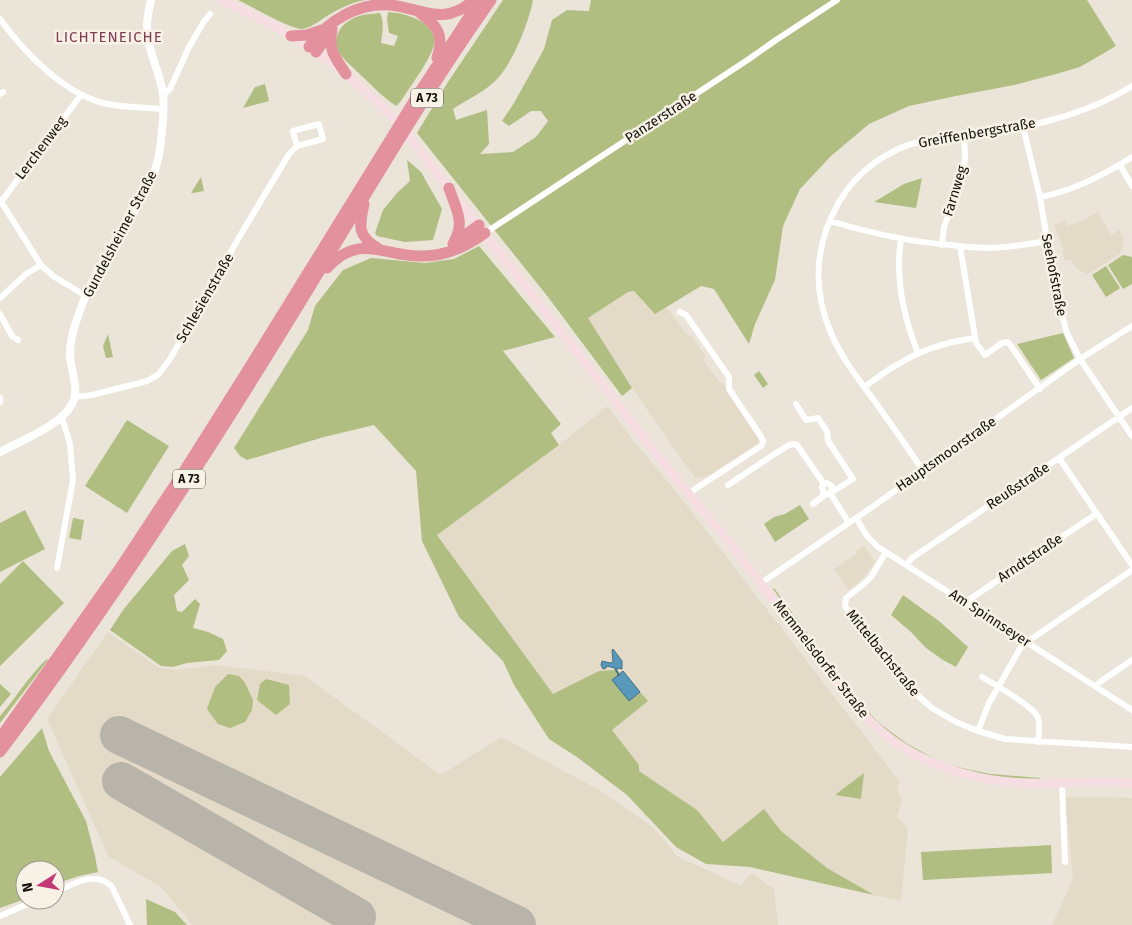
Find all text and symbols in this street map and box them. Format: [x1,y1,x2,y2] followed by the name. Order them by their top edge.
[55,28,163,46] district label: LICHTENEICHE
[622,88,700,146] street label: Panzerstraße
[411,89,443,108] road number: A 73
[12,112,71,183] street label: Lerchenweg
[917,114,1037,152] street label: Greiffenbergstraße
[939,163,971,218] street label: Farnweg
[79,168,161,300] street label: Gundelsheimer Straße
[1038,232,1070,318] street label: Seehofstraße
[172,250,238,346] street label: Schlesienstraße
[892,413,1000,495] street label: Hauptsmoorstraße
[983,459,1053,513] street label: Reußstraße
[173,469,205,488] road number: A 73
[994,530,1066,586] street label: Arndtstraße
[946,585,1035,651] street label: Am Spinnseyer
[770,597,872,721] street label: Memmelsdorfer Straße
[843,606,923,700] street label: Mittelbachstraße
[15,860,65,910] north arrow
[18,881,37,894] text: N

